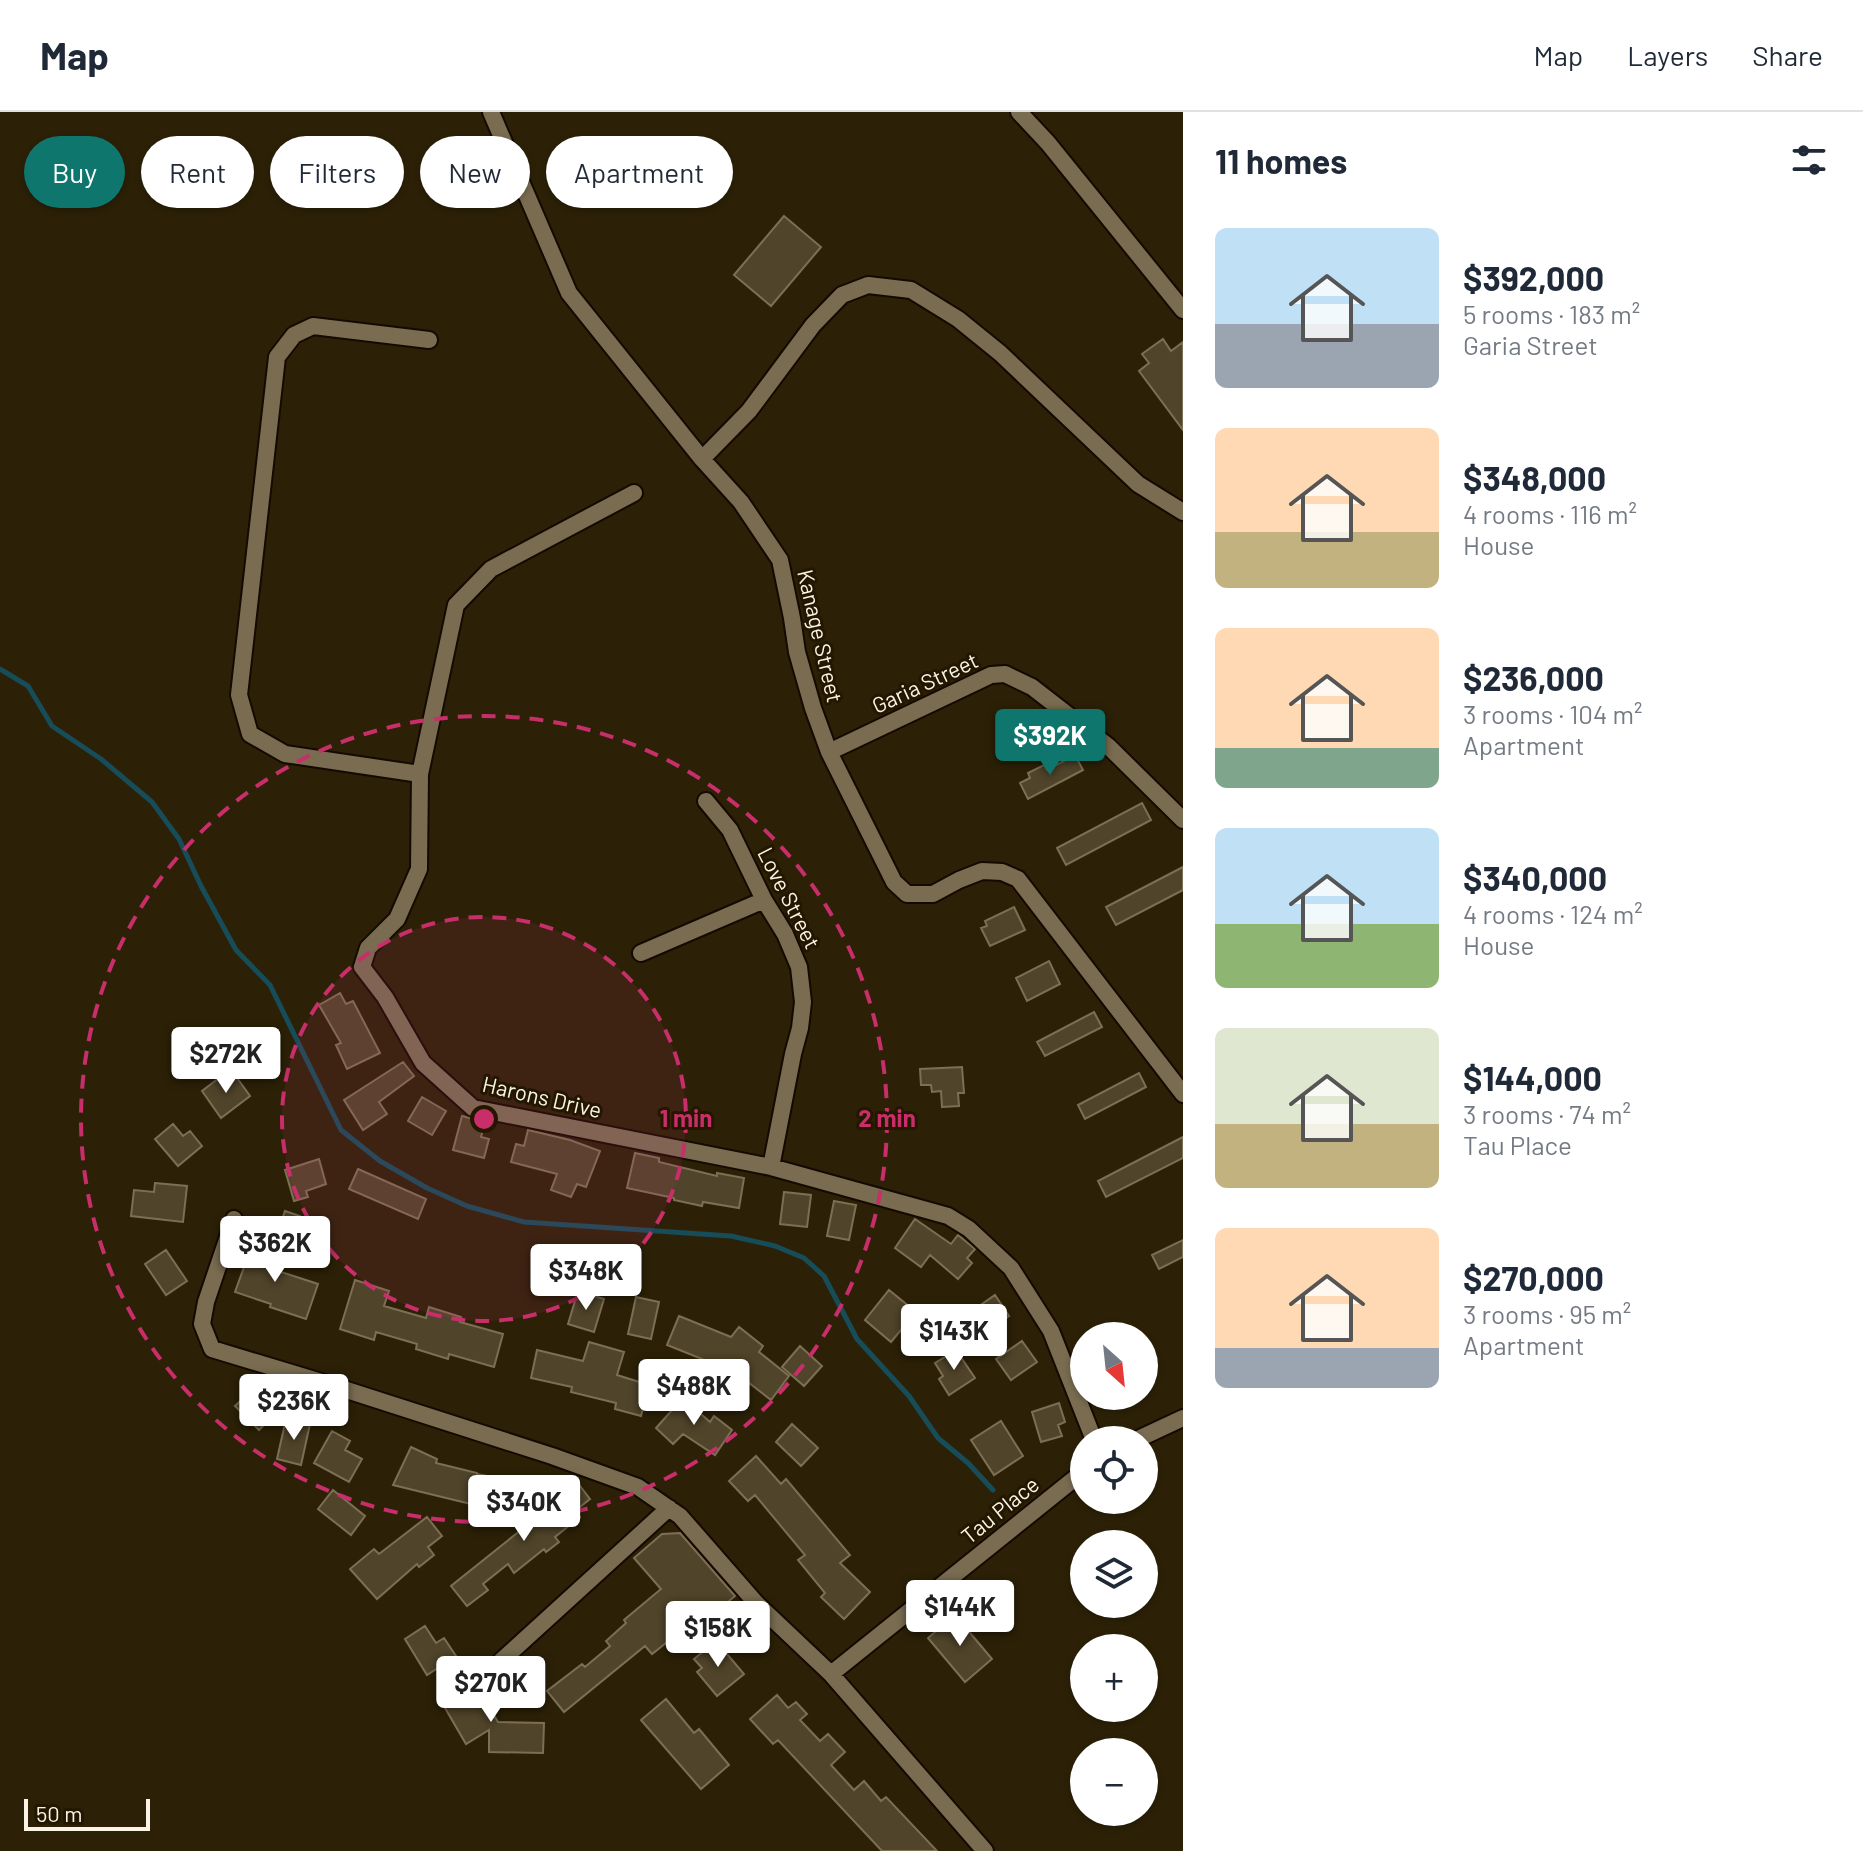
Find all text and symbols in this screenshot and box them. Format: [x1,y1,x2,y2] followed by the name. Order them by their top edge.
[40,32,109,78] text: Map
[1533,38,1583,72] text: Map
[1627,38,1708,72] text: Layers
[1752,38,1823,72] text: Share
[24,136,125,208] chip: Buy
[141,136,254,208] chip: Rent
[270,136,404,208] chip: Filters
[420,136,530,208] chip: New
[546,136,733,208] chip: Apartment
[1787,138,1831,182] icon: filters
[1215,140,1347,181] text: 11 homes
[1463,257,1604,298] text: $392,000
[1279,260,1375,356] icon: home
[1463,298,1640,329] text: 5 rooms · 183 m²
[1463,329,1598,360] text: Garia Street
[1463,457,1606,498] text: $348,000
[1279,460,1375,556] icon: home
[1463,498,1637,529] text: 4 rooms · 116 m²
[1463,529,1534,560] text: House
[793,567,849,705] street label: Kanage Street
[867,646,982,718] street label: Garia Street
[1463,657,1604,698] text: $236,000
[1279,660,1375,756] icon: home
[1463,698,1642,729] text: 3 rooms · 104 m²
[994,709,1106,777] pin: $392K
[1013,719,1087,750] text: $392K
[1463,729,1584,760] text: Apartment
[753,842,827,953] street label: Love Street
[1463,857,1607,898] text: $340,000
[1279,860,1375,956] icon: home
[1463,898,1643,929] text: 4 rooms · 124 m²
[1463,929,1534,960] text: House
[170,1027,282,1095] pin: $272K
[189,1037,263,1068] text: $272K
[1463,1057,1602,1098] text: $144,000
[1279,1060,1375,1156] icon: home
[480,1070,604,1122] street label: Harons Drive
[1463,1098,1631,1129] text: 3 rooms · 74 m²
[660,1103,712,1132] text: 1 min
[858,1103,916,1132] text: 2 min
[470,1105,498,1133] centre of rings
[1463,1129,1572,1160] text: Tau Place
[219,1216,331,1284] pin: $362K
[238,1226,312,1257] text: $362K
[530,1244,642,1312] pin: $348K
[549,1254,623,1285] text: $348K
[1463,1257,1604,1298] text: $270,000
[1279,1260,1375,1356] icon: home
[1463,1298,1631,1329] text: 3 rooms · 95 m²
[898,1304,1010,1372] pin: $143K
[919,1314,989,1345] text: $143K
[1070,1322,1158,1410] north arrow
[1070,1322,1158,1826] map controls
[1463,1329,1584,1360] text: Apartment
[638,1359,750,1427] pin: $488K
[656,1369,732,1400] text: $488K
[238,1374,350,1442] pin: $236K
[257,1384,331,1415] text: $236K
[1070,1426,1158,1514] button: locate
[955,1470,1043,1548] street label: Tau Place
[468,1475,580,1543] pin: $340K
[486,1485,562,1516] text: $340K
[1070,1530,1158,1618] button: layers
[904,1580,1016,1648] pin: $144K
[924,1590,996,1621] text: $144K
[662,1601,774,1669] pin: $158K
[684,1611,752,1642] text: $158K
[1070,1634,1158,1722] button: +
[435,1656,547,1724] pin: $270K
[454,1666,528,1697] text: $270K
[1070,1738,1158,1826] button: −
[24,1795,150,1831] scale bar
[36,1800,82,1826] text: 50 m

